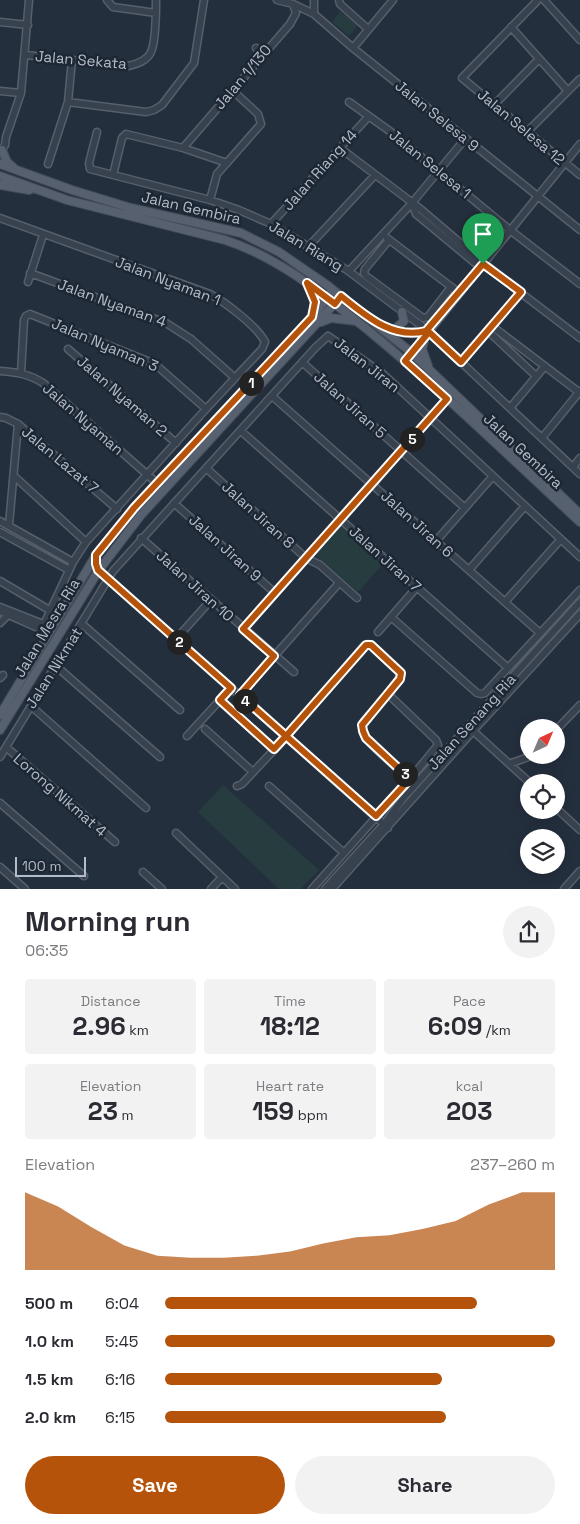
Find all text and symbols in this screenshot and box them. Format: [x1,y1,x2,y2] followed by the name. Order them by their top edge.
[210,40,275,113] street label: Jalan 1/130
[34,46,128,73] street label: Jalan Sekata
[391,76,483,155] street label: Jalan Selesa 9
[474,84,569,169] street label: Jalan Selesa 12
[278,125,361,214] street label: Jalan Riang 14
[386,125,475,202] street label: Jalan Selesa 1
[140,187,243,228] street label: Jalan Gembira
[462,213,504,264] pin
[266,216,347,275] street label: Jalan Riang
[469,220,497,248] icon: arrive
[113,252,223,309] street label: Jalan Nyaman 1
[55,274,169,331] street label: Jalan Nyaman 4
[49,314,161,376] street label: Jalan Nyaman 3
[331,333,404,396] street label: Jalan Jiran
[73,352,171,440] street label: Jalan Nyaman 2
[310,367,391,442] street label: Jalan Jiran 5
[238,370,264,396] pin: 1
[248,374,255,392] text: 1
[39,379,127,459] street label: Jalan Nyaman
[480,409,567,492] street label: Jalan Gembira
[18,422,103,497] street label: Jalan Lazat 7
[400,426,424,452] pin: 5
[408,430,417,448] text: 5
[218,477,299,552] street label: Jalan Jiran 8
[377,486,458,561] street label: Jalan Jiran 6
[185,510,266,585] street label: Jalan Jiran 9
[345,521,425,596] street label: Jalan Jiran 7
[153,546,238,625] street label: Jalan Jiran 10
[10,575,84,681] street label: Jalan Mesra Ria
[21,624,86,712] street label: Jalan Nikmat
[166,630,192,654] pin: 2
[175,633,184,651] text: 2
[423,669,520,774] street label: Jalan Senang Ria
[232,688,258,714] pin: 4
[241,692,250,710] text: 4
[520,719,565,764] north arrow
[520,719,565,874] map controls
[10,749,111,840] street label: Lorong Nikmat 4
[392,762,418,786] pin: 3
[401,765,410,783] text: 3
[520,774,565,819] button: locate
[520,829,565,874] button: layers
[15,854,86,877] scale bar
[22,857,61,875] text: 100 m
[25,903,190,939] text: Morning run
[503,906,555,958] button: share
[25,940,68,961] text: 06:35
[81,992,140,1010] text: Distance
[274,992,306,1010] text: Time
[453,992,486,1010] text: Pace
[73,1010,126,1042] text: 2.96
[260,1010,320,1042] text: 18:12
[428,1010,482,1042] text: 6:09
[126,1021,149,1039] text: km
[482,1021,511,1039] text: /km
[80,1077,141,1095] text: Elevation
[256,1077,324,1095] text: Heart rate
[456,1077,483,1095] text: kcal
[88,1095,118,1127] text: 23
[252,1095,294,1127] text: 159
[446,1095,492,1127] text: 203
[118,1106,134,1124] text: m
[294,1106,328,1124] text: bpm
[25,1154,95,1175] text: Elevation
[470,1154,555,1175] text: 237–260 m
[25,1293,73,1314] text: 500 m
[105,1293,139,1314] text: 6:04
[25,1331,74,1352] text: 1.0 km
[105,1331,138,1352] text: 5:45
[25,1369,73,1390] text: 1.5 km
[105,1369,135,1390] text: 6:16
[25,1407,76,1428] text: 2.0 km
[105,1407,135,1428] text: 6:15
[25,1456,285,1514] button: Save
[295,1456,555,1514] button: Share

